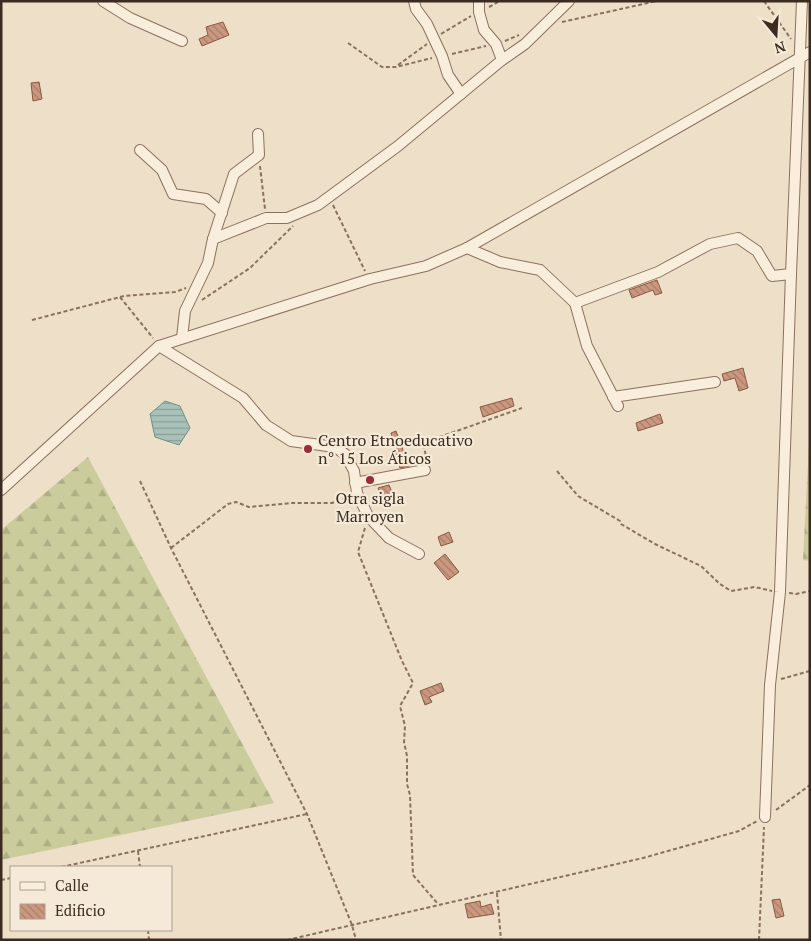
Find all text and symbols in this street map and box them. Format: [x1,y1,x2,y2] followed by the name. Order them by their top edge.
[751,10,801,60] north arrow
[772,37,788,59] text: N
[318,429,473,469] place label: Centro Etnoeducativo n° 15 Los Áticos
[302,443,314,455] marker: Centro Etnoeducativo n° 15 Los Áticos
[364,474,376,486] marker: Otra sigla Marroyen
[336,487,405,527] place label: Otra sigla Marroyen
[10,866,172,931] legend
[55,875,89,895] text: Calle
[55,900,105,920] text: Edificio

